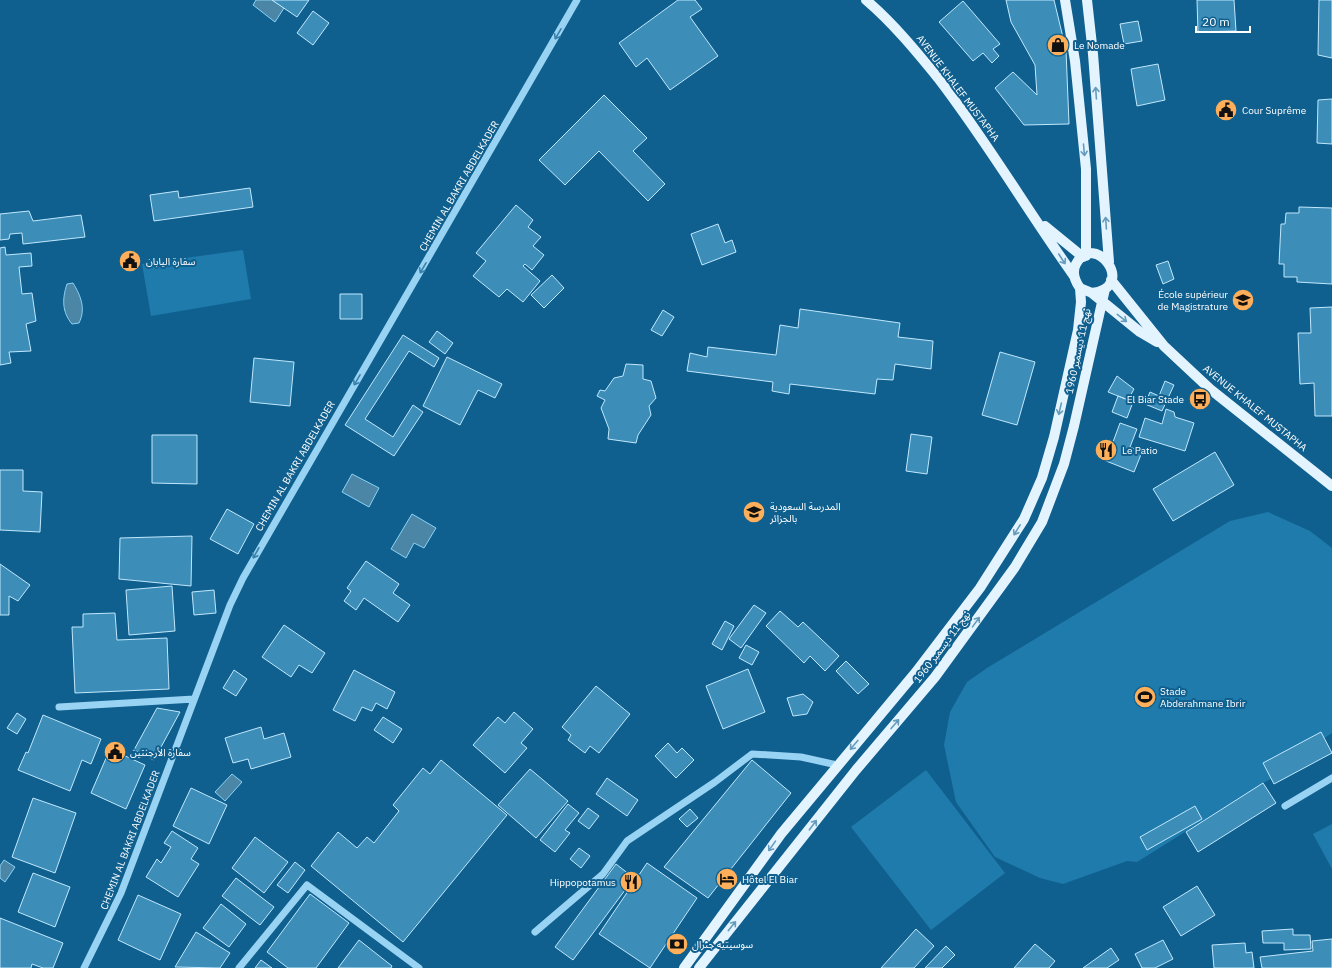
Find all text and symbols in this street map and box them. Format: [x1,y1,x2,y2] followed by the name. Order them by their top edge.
[1196,8,1250,34] scale bar
[1202,14,1230,29] text: 20 m
[553,28,561,40] one-way arrow
[914,32,1003,144] street label: AVENUE KHALEF MUSTAPHA
[1045,32,1071,58] shop icon: Le Nomade
[1074,39,1125,52] place label: Le Nomade
[1093,87,1100,100] one-way arrow
[1213,97,1239,123] public building icon: Cour Suprême
[1242,104,1307,117] place label: Cour Suprême
[416,118,502,254] street label: CHEMIN AL BAKRI ABDELKADER
[1080,143,1088,156] one-way arrow
[1102,217,1109,230] one-way arrow
[117,248,143,274] public building icon: سفارة اليابان
[1058,253,1066,264] one-way arrow
[146,255,196,268] place label: سفارة اليابان
[419,262,427,274] one-way arrow
[1230,287,1256,313] school or university icon: École supérieur de Magistrature
[1158,288,1228,313] place label: École supérieur de Magistrature
[1063,307,1094,395] street label: نهج 11 ديسمبر 1960
[1116,314,1127,322] one-way arrow
[1200,362,1310,454] street label: AVENUE KHALEF MUSTAPHA
[353,374,361,386] one-way arrow
[1187,386,1213,412] bus stop icon: El Biar Stade
[1127,393,1185,406] place label: El Biar Stade
[252,398,338,534] street label: CHEMIN AL BAKRI ABDELKADER
[1056,402,1064,415] one-way arrow
[1093,437,1119,463] restaurant icon: Le Patio
[1122,444,1158,457] place label: Le Patio
[741,499,767,525] school or university icon: المدرسة السعودية بالجزائر
[769,500,841,525] place label: المدرسة السعودية بالجزائر
[1012,524,1020,536] one-way arrow
[252,547,260,559] one-way arrow
[911,608,974,686] street label: نهج 11 ديسمبر 1960
[972,617,980,628] one-way arrow
[1132,684,1158,710] sports icon: Stade Abderahmane Ibrir
[1160,685,1246,710] place label: Stade Abderahmane Ibrir
[890,718,899,729] one-way arrow
[102,739,128,765] public building icon: سفارة الأرجنتين
[849,740,858,751] one-way arrow
[130,746,191,759] place label: سفارة الأرجنتين
[97,768,163,912] street label: CHEMIN AL BAKRI ABDELKADER
[809,819,817,830] one-way arrow
[768,840,776,851] one-way arrow
[714,866,740,892] hotel icon: Hôtel El Biar
[618,869,644,895] restaurant icon: Hippopotamus
[742,873,798,886] place label: Hôtel El Biar
[550,876,616,889] place label: Hippopotamus
[728,921,737,932] one-way arrow
[664,931,690,957] bank icon: سوسيتيه جنرال
[692,938,753,951] place label: سوسيتيه جنرال

